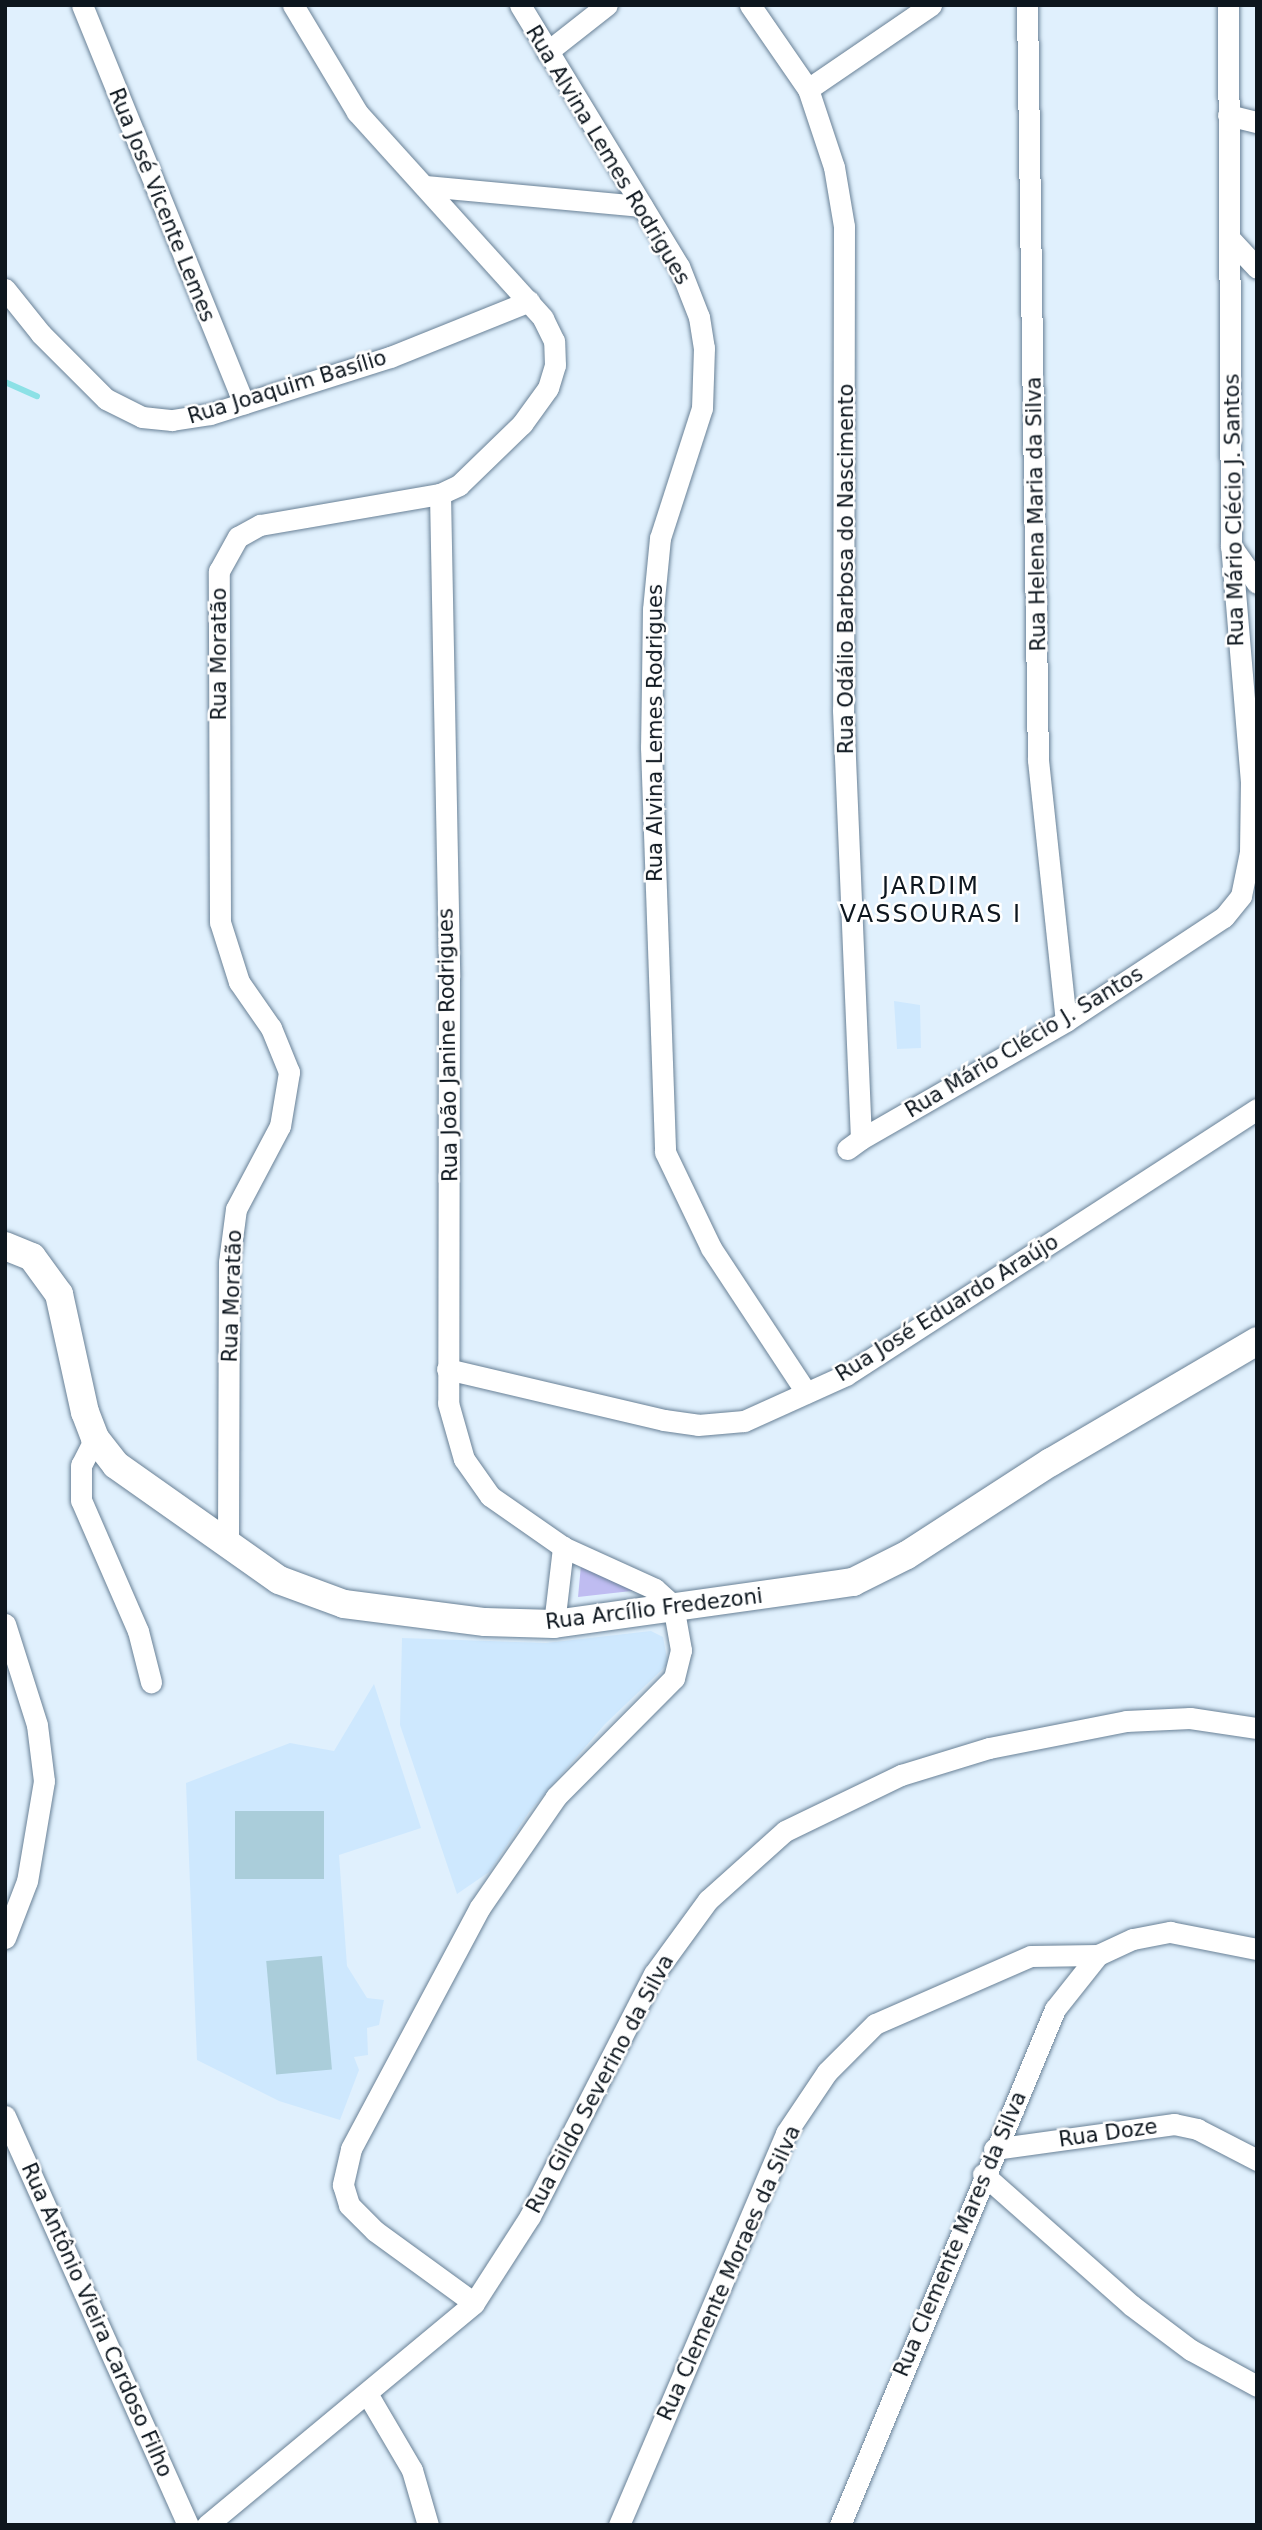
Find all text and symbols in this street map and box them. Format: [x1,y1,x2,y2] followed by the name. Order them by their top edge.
[520,21,696,289] street label: Rua Alvina Lemes Rodrigues
[103,84,221,326] street label: Rua José Vicente Lemes
[185,345,389,429] street label: Rua Joaquim Basílio
[1219,373,1249,647] street label: Rua Mário Clécio J. Santos
[1021,376,1051,652] street label: Rua Helena Maria da Silva
[833,384,859,754] street label: Rua Odálio Barbosa do Nascimento
[642,584,668,882] street label: Rua Alvina Lemes Rodrigues
[206,588,232,720] street label: Rua Moratão
[841,873,1021,929] district label: JARDIM VASSOURAS I
[433,908,463,1182] street label: Rua João Janine Rodrigues
[901,961,1147,1123] street label: Rua Mário Clécio J. Santos
[217,1229,247,1363] street label: Rua Moratão
[831,1229,1063,1387] street label: Rua José Eduardo Araújo
[544,1583,764,1635] street label: Rua Arcílio Fredezoni
[521,1950,679,2218] street label: Rua Gildo Severino da Silva
[888,2088,1032,2380] street label: Rua Clemente Mares da Silva
[1057,2114,1159,2152] street label: Rua Doze
[652,2121,806,2425] street label: Rua Clemente Moraes da Silva
[16,2159,178,2481] street label: Rua Antônio Vieira Cardoso Filho

